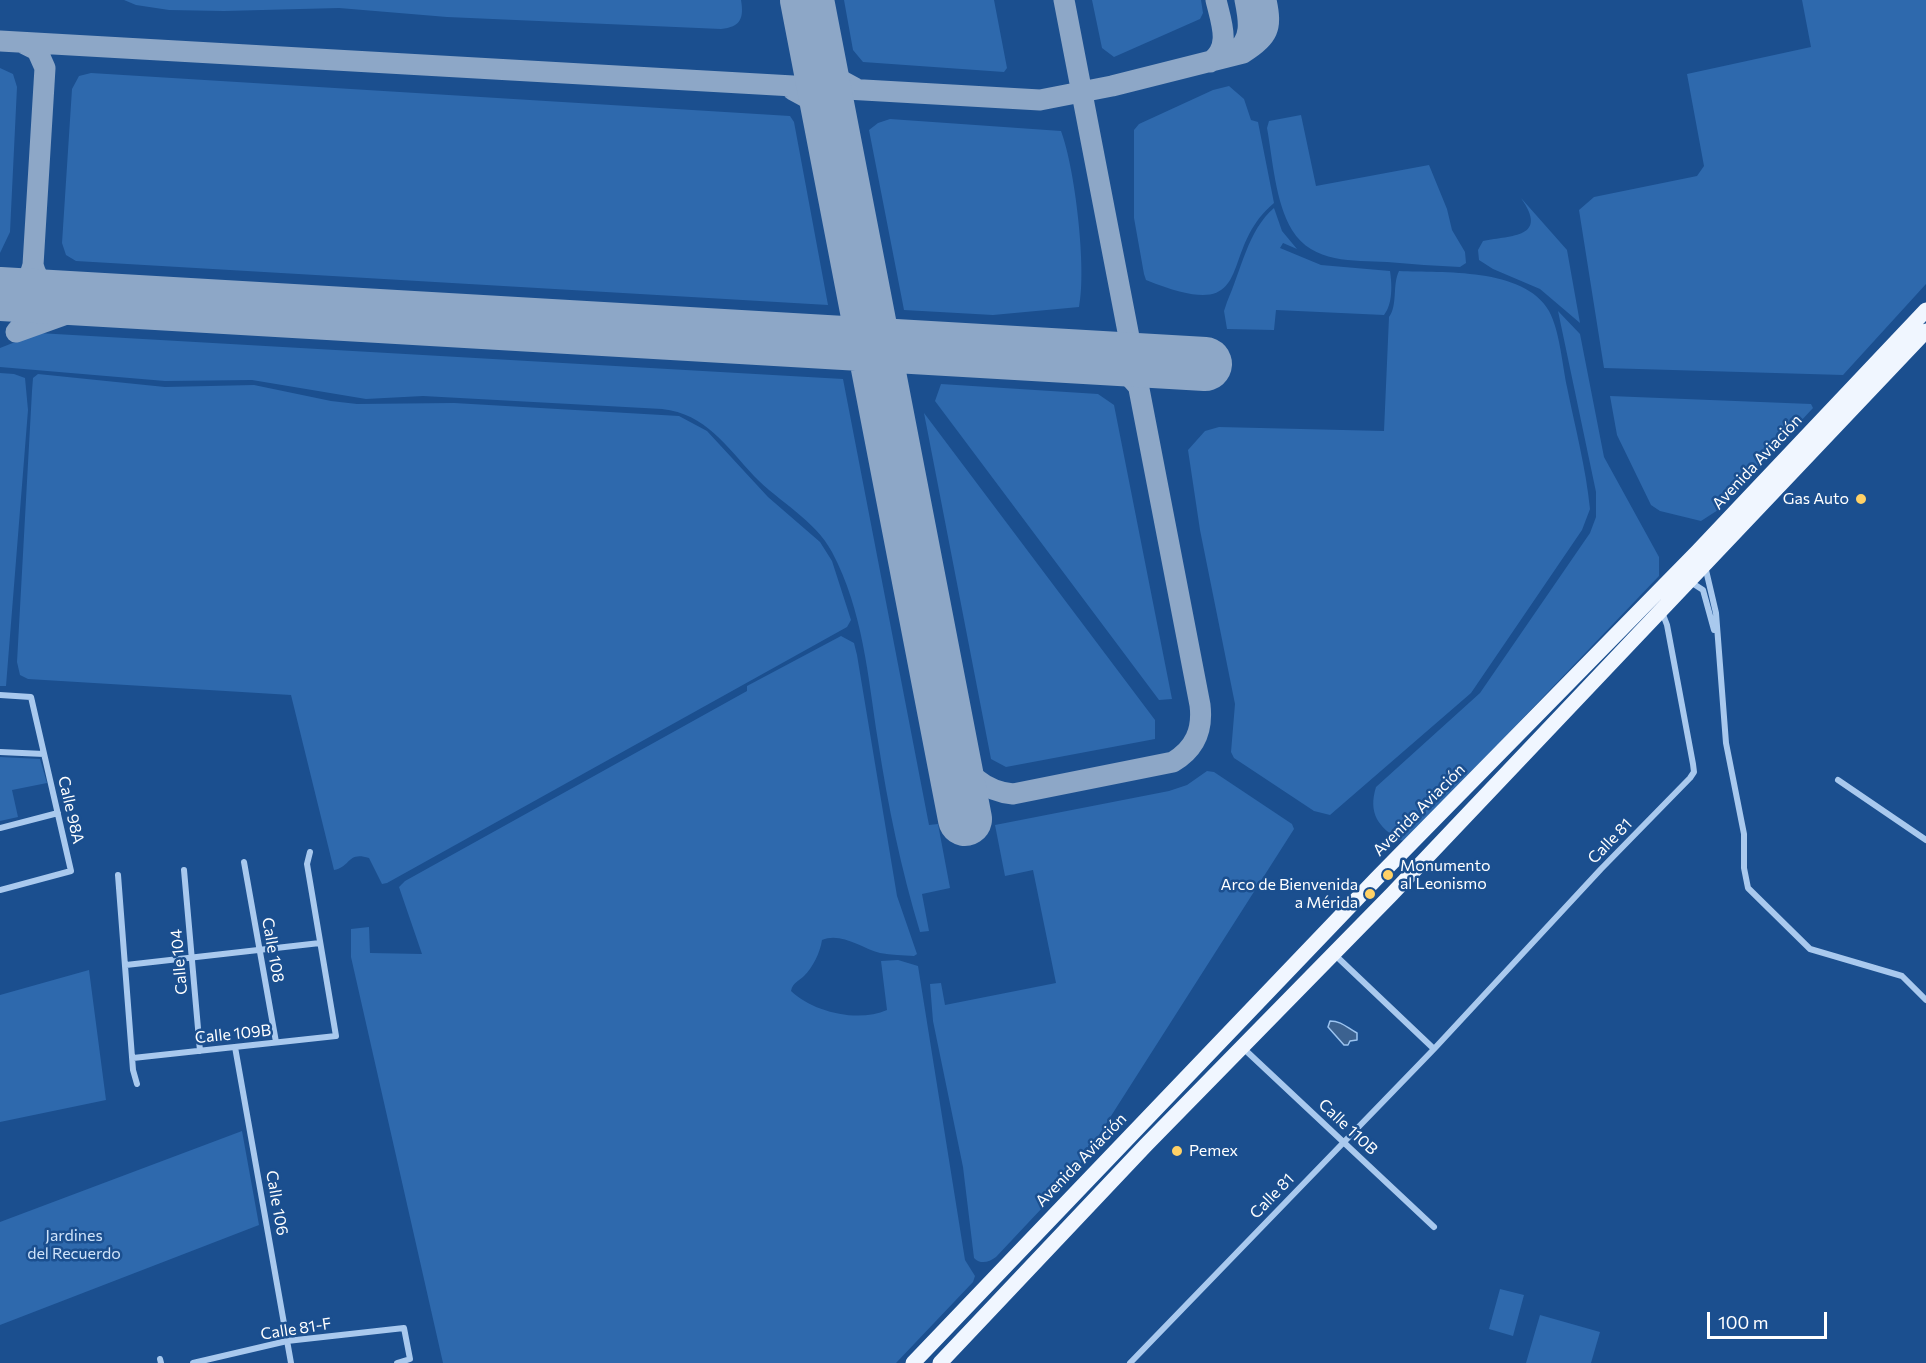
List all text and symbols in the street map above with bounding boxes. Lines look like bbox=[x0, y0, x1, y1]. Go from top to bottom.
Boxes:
street label: Avenida Aviación bbox=[1708, 411, 1806, 513]
place label: Gas Auto bbox=[1783, 489, 1849, 509]
marker: Gas Auto bbox=[1854, 492, 1868, 506]
street label: Avenida Aviación bbox=[1369, 760, 1469, 860]
street label: Calle 98A bbox=[54, 774, 88, 846]
street label: Calle 81 bbox=[1584, 814, 1636, 868]
place label: Monumento al Leonismo bbox=[1400, 856, 1491, 894]
marker: Monumento al Leonismo bbox=[1381, 868, 1395, 882]
place label: Arco de Bienvenida a Mérida bbox=[1220, 875, 1358, 913]
marker: Arco de Bienvenida a Mérida bbox=[1363, 887, 1377, 901]
street label: Calle 108 bbox=[258, 916, 288, 984]
street label: Calle 104 bbox=[167, 928, 191, 996]
street label: Calle 109B bbox=[194, 1020, 272, 1048]
street label: Calle 110B bbox=[1315, 1095, 1381, 1159]
street label: Avenida Aviación bbox=[1032, 1109, 1130, 1211]
place label: Pemex bbox=[1189, 1141, 1238, 1161]
marker: Pemex bbox=[1170, 1144, 1184, 1158]
street label: Calle 106 bbox=[262, 1169, 292, 1237]
street label: Calle 81 bbox=[1246, 1169, 1298, 1223]
park label: Jardines del Recuerdo bbox=[27, 1226, 121, 1264]
scale bar bbox=[1710, 1300, 1830, 1338]
text: 100 m bbox=[1718, 1311, 1768, 1333]
street label: Calle 81-F bbox=[259, 1314, 333, 1344]

